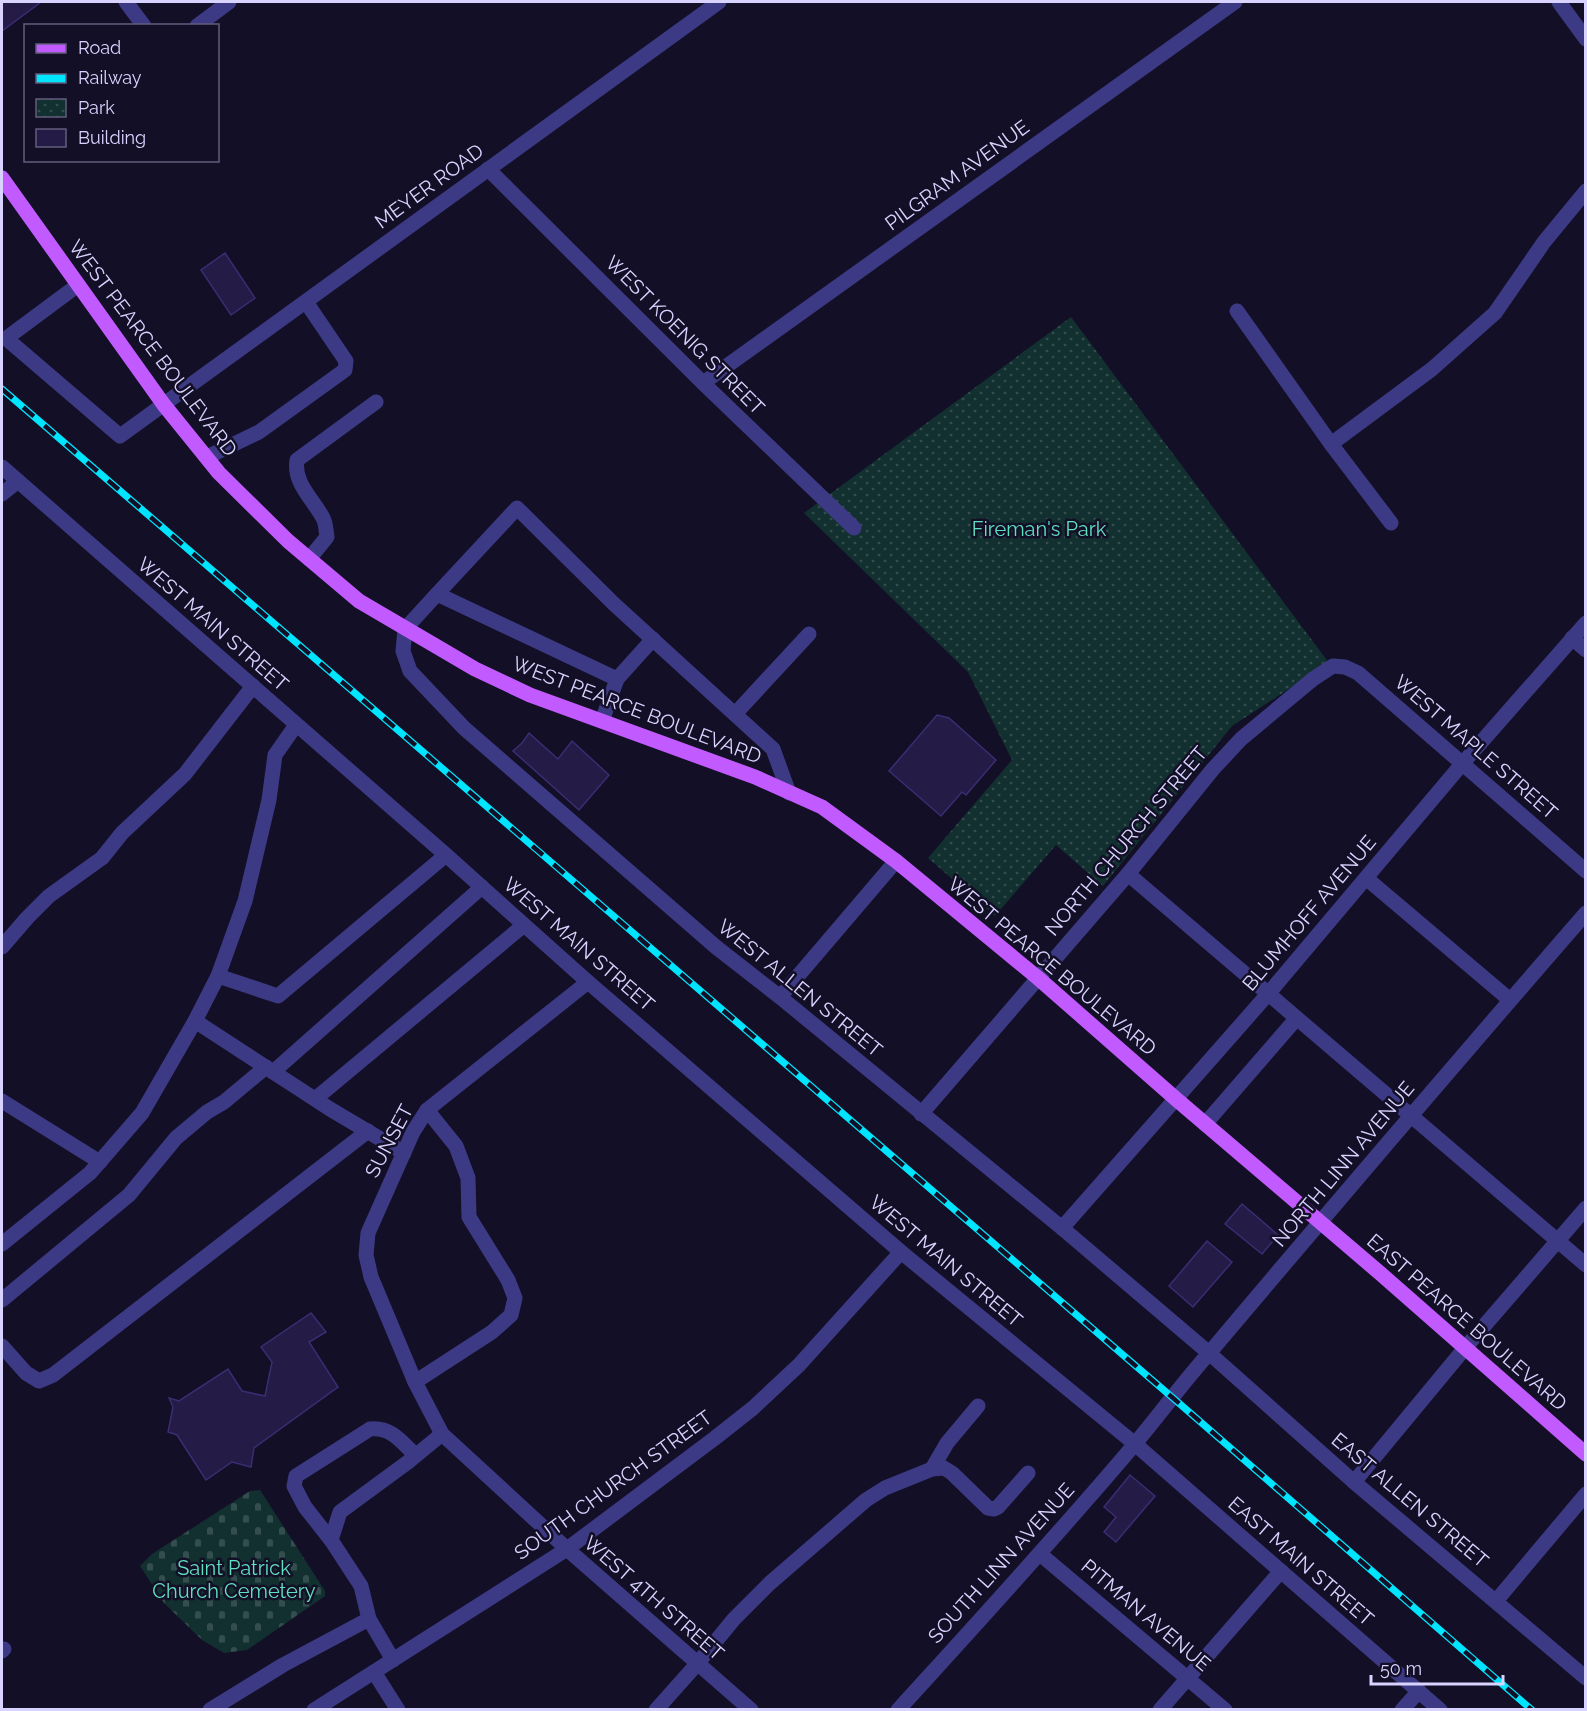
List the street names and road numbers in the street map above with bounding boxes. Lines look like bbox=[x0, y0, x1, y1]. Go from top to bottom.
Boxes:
street label: PILGRAM AVENUE bbox=[880, 115, 1034, 235]
street label: MEYER ROAD bbox=[370, 139, 488, 233]
street label: WEST PEARCE BOULEVARD bbox=[64, 235, 242, 461]
street label: WEST KOENIG STREET bbox=[601, 251, 769, 419]
street label: WEST MAIN STREET bbox=[133, 552, 293, 696]
street label: WEST PEARCE BOULEVARD bbox=[509, 651, 765, 769]
street label: WEST MAPLE STREET bbox=[1390, 670, 1562, 824]
street label: NORTH CHURCH STREET bbox=[1040, 742, 1212, 940]
street label: BLUMHOFF AVENUE bbox=[1237, 831, 1381, 995]
street label: WEST MAIN STREET bbox=[499, 872, 659, 1016]
street label: WEST PEARCE BOULEVARD bbox=[943, 872, 1161, 1060]
street label: WEST ALLEN STREET bbox=[713, 914, 887, 1062]
street label: NORTH LINN AVENUE bbox=[1267, 1077, 1419, 1251]
street label: SUNSET bbox=[360, 1100, 418, 1182]
street label: WEST MAIN STREET bbox=[865, 1190, 1027, 1332]
street label: EAST PEARCE BOULEVARD bbox=[1362, 1229, 1572, 1415]
street label: SOUTH CHURCH STREET bbox=[509, 1405, 717, 1565]
street label: EAST ALLEN STREET bbox=[1327, 1427, 1493, 1573]
street label: SOUTH LINN AVENUE bbox=[923, 1478, 1079, 1648]
street label: EAST MAIN STREET bbox=[1223, 1491, 1379, 1631]
street label: WEST 4TH STREET bbox=[579, 1531, 729, 1665]
street label: PITMAN AVENUE bbox=[1076, 1554, 1216, 1676]

